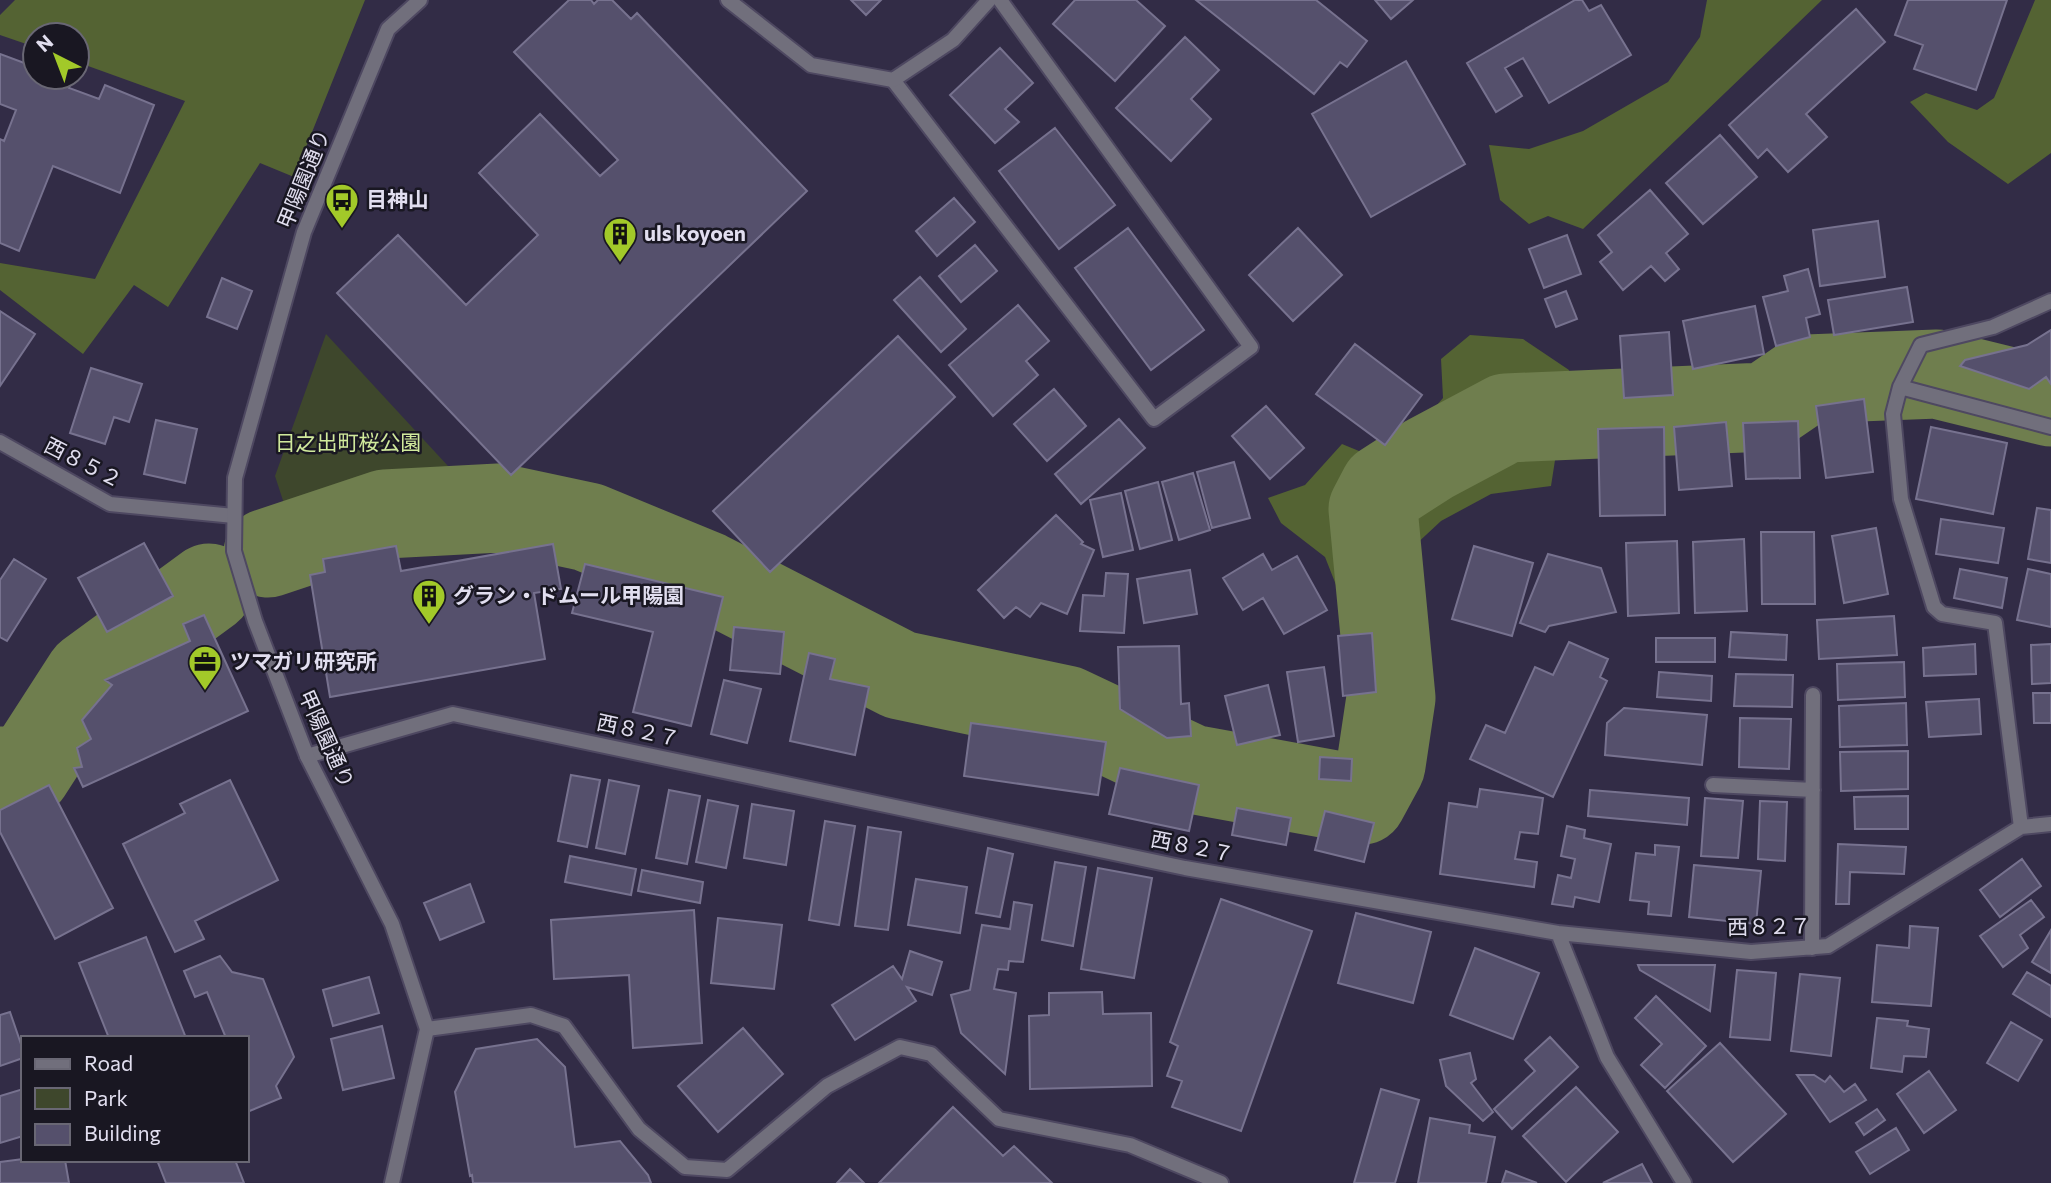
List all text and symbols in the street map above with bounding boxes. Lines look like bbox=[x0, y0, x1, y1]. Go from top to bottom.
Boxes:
north arrow bbox=[21, 21, 91, 91]
text: N bbox=[31, 30, 57, 56]
street label: 甲陽園通り bbox=[271, 125, 334, 232]
bus stop icon: 目神山 bbox=[323, 181, 361, 230]
place label: 目神山 bbox=[366, 186, 429, 211]
building icon: uls koyoen bbox=[601, 215, 639, 264]
place label: uls koyoen bbox=[644, 220, 746, 245]
park label: 日之出町桜公園 bbox=[275, 429, 422, 454]
street label: 西８５２ bbox=[41, 431, 127, 492]
building icon: グラン・ドムール甲陽園 bbox=[410, 577, 448, 626]
place label: グラン・ドムール甲陽園 bbox=[453, 582, 684, 607]
office icon: ツマガリ研究所 bbox=[186, 643, 224, 692]
place label: ツマガリ研究所 bbox=[230, 648, 377, 673]
street label: 甲陽園通り bbox=[295, 685, 360, 791]
street label: 西８２７ bbox=[595, 709, 682, 750]
street label: 西８２７ bbox=[1149, 825, 1236, 866]
street label: 西８２７ bbox=[1727, 912, 1811, 939]
legend bbox=[21, 1036, 248, 1162]
text: Road bbox=[84, 1050, 133, 1075]
text: Park bbox=[84, 1085, 128, 1110]
text: Building bbox=[84, 1120, 161, 1145]

